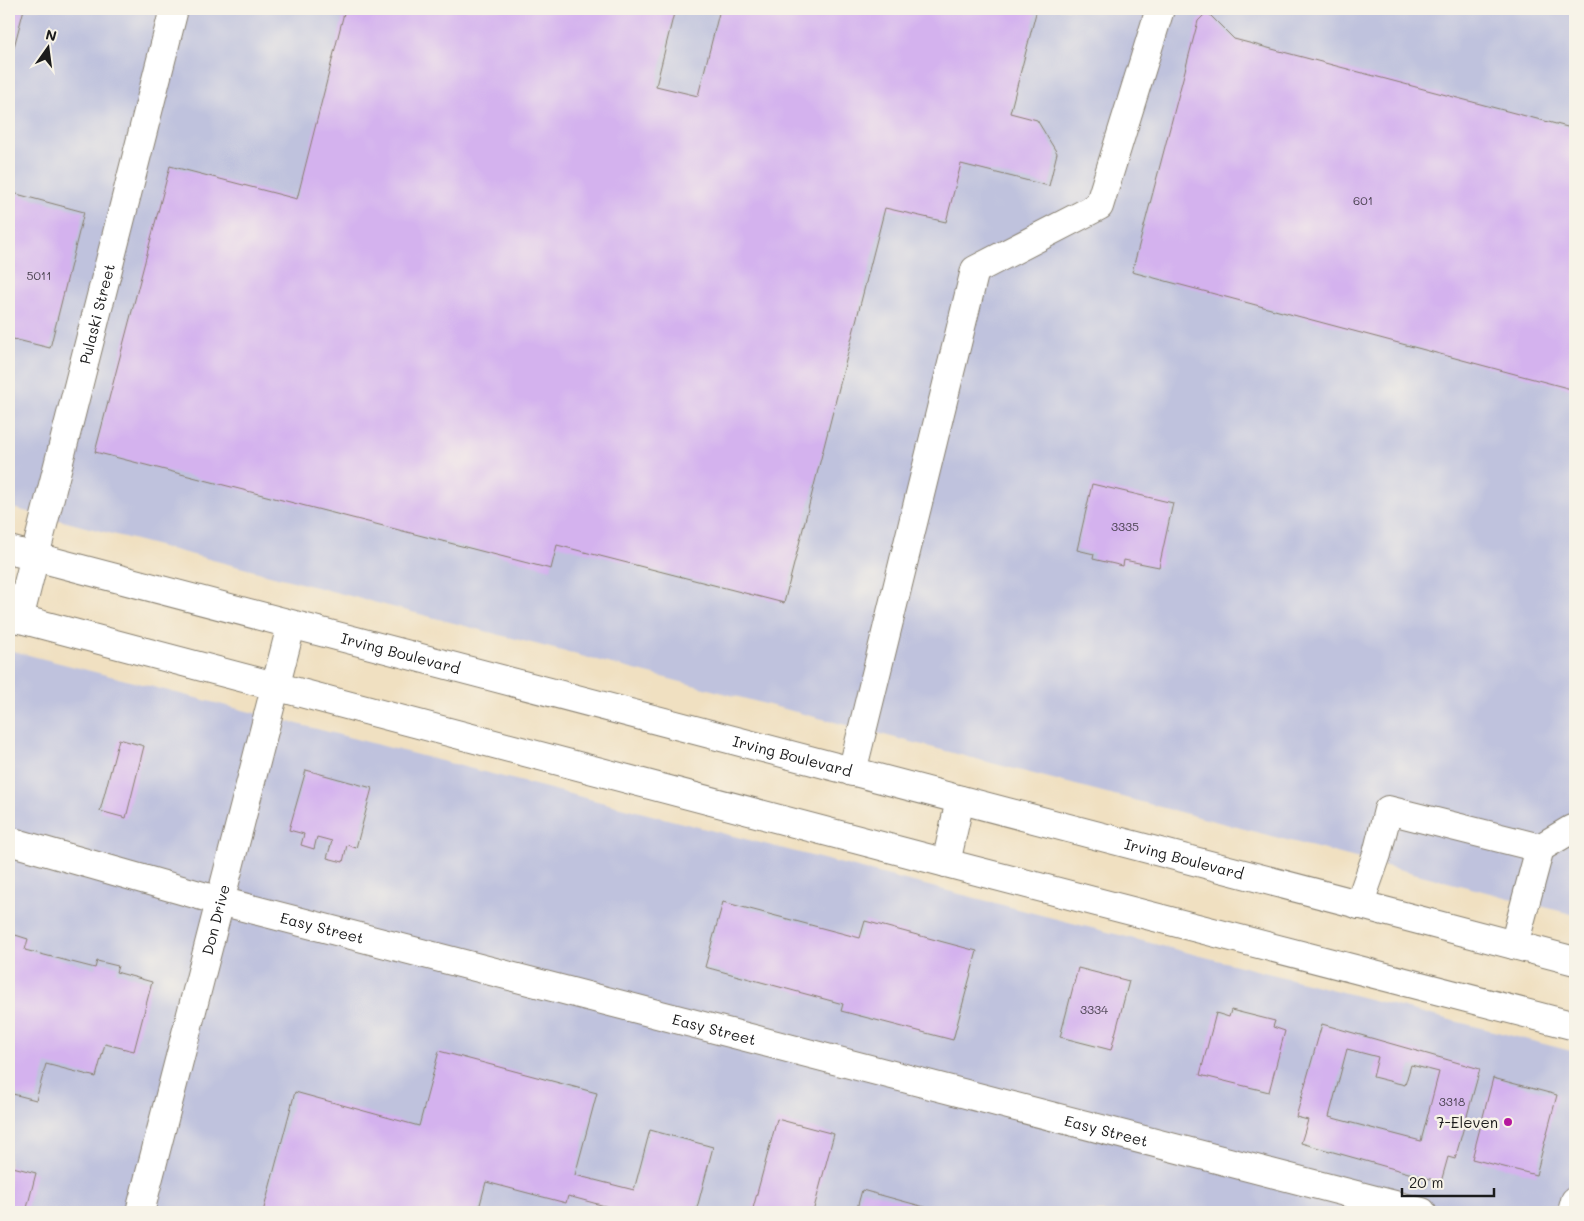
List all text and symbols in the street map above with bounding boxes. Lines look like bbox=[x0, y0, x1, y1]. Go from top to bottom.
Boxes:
north arrow bbox=[22, 22, 72, 72]
text: N bbox=[44, 24, 59, 45]
house number: 601 bbox=[1353, 192, 1373, 208]
street label: Pulaski Street bbox=[74, 261, 119, 366]
house number: 5011 bbox=[26, 267, 52, 283]
house number: 3335 bbox=[1111, 518, 1139, 534]
street label: Irving Boulevard bbox=[339, 628, 462, 678]
street label: Irving Boulevard bbox=[731, 730, 854, 781]
street label: Irving Boulevard bbox=[1123, 833, 1246, 884]
street label: Don Drive bbox=[197, 882, 234, 957]
street label: Easy Street bbox=[278, 907, 366, 948]
house number: 3334 bbox=[1080, 1001, 1108, 1017]
street label: Easy Street bbox=[670, 1008, 758, 1049]
house number: 3318 bbox=[1439, 1093, 1465, 1109]
street label: Easy Street bbox=[1062, 1110, 1150, 1151]
place label: 7-Eleven bbox=[1436, 1112, 1498, 1132]
marker: 7-Eleven bbox=[1502, 1116, 1514, 1128]
scale bar bbox=[1402, 1166, 1494, 1198]
text: 20 m bbox=[1409, 1172, 1443, 1192]

